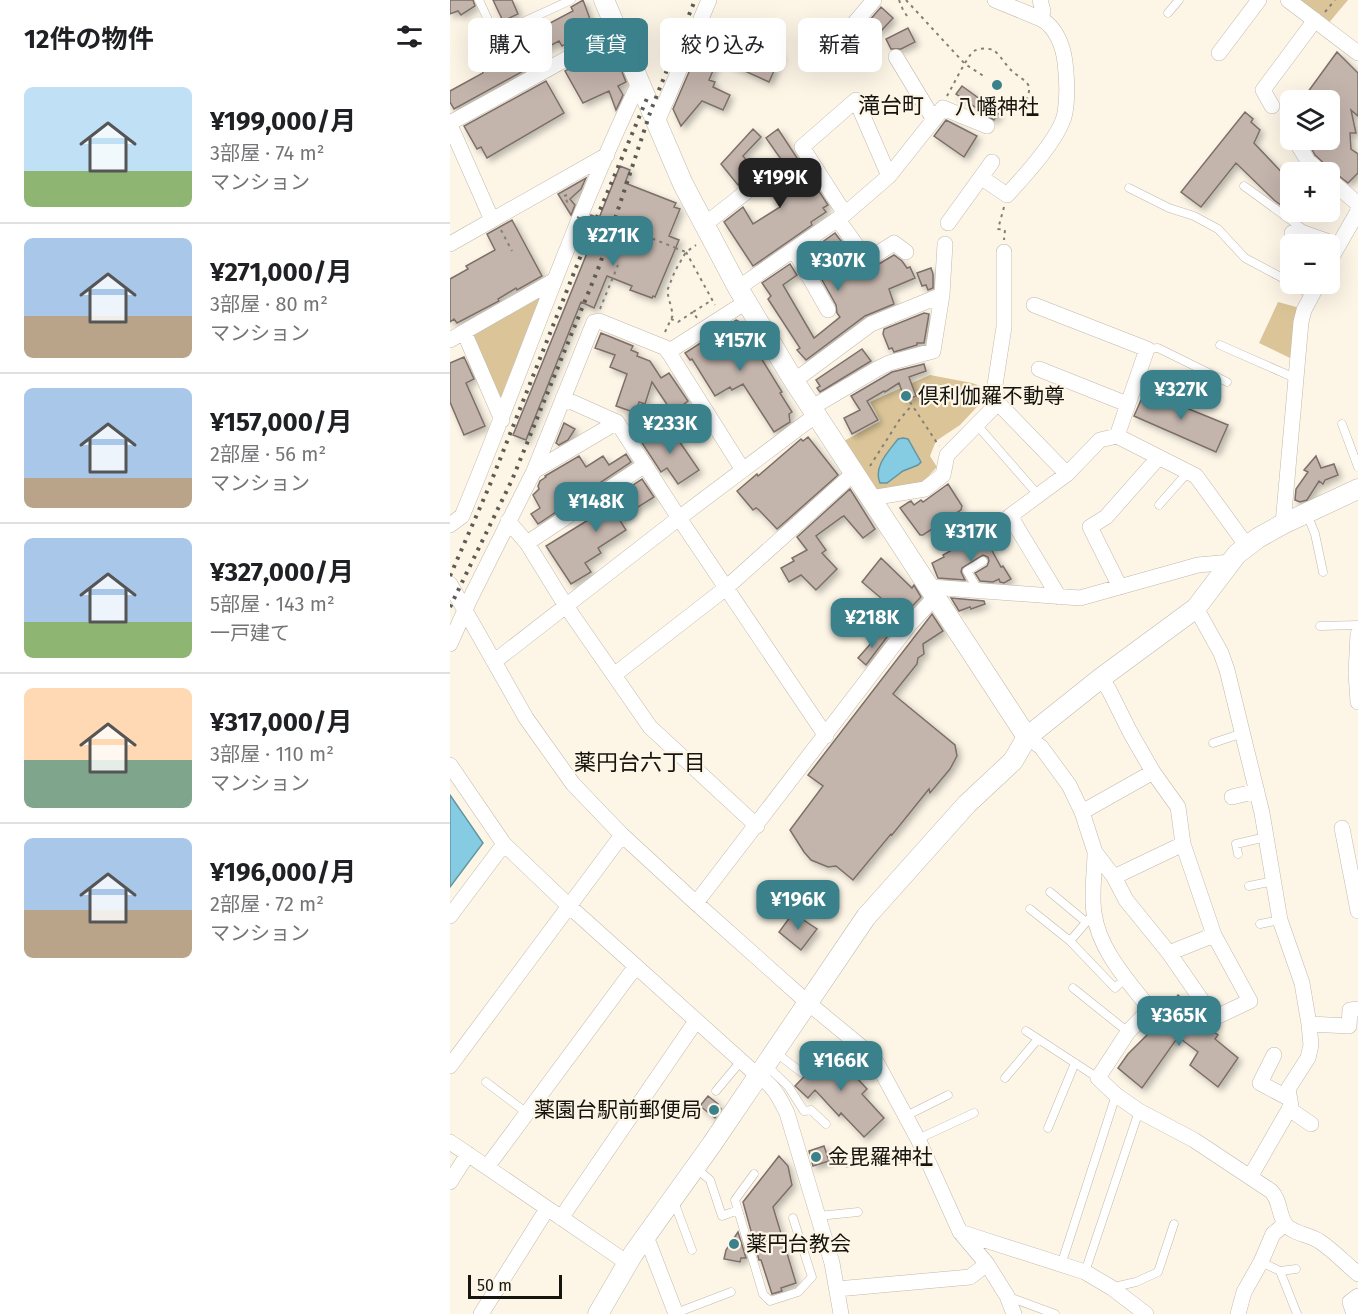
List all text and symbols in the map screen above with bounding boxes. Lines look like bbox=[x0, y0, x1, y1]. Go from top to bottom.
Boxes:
chip: 購入 bbox=[468, 18, 552, 72]
chip: 賃貸 bbox=[564, 18, 648, 72]
chip: 絞り込み bbox=[660, 18, 786, 72]
chip: 新着 bbox=[798, 18, 882, 72]
icon: filters bbox=[393, 20, 426, 53]
text: 12件の物件 bbox=[24, 24, 154, 55]
marker: 八幡神社 bbox=[990, 78, 1004, 92]
map controls bbox=[1280, 90, 1340, 294]
button: layers bbox=[1280, 90, 1340, 150]
district label: 滝台町 bbox=[858, 92, 924, 119]
place label: 八幡神社 bbox=[955, 94, 1039, 120]
text: ¥199,000/月 bbox=[210, 106, 356, 137]
icon: home bbox=[72, 111, 144, 183]
text: 3部屋 · 74 m² bbox=[210, 141, 324, 165]
pin: ¥199K bbox=[738, 158, 822, 209]
button: + bbox=[1280, 162, 1340, 222]
text: ¥199K bbox=[752, 165, 808, 189]
text: マンション bbox=[210, 170, 310, 194]
pin: ¥271K bbox=[571, 216, 655, 267]
text: ¥271K bbox=[587, 223, 639, 247]
button: − bbox=[1280, 234, 1340, 294]
pin: ¥307K bbox=[796, 241, 880, 292]
text: ¥307K bbox=[811, 248, 865, 272]
text: ¥271,000/月 bbox=[210, 257, 352, 288]
icon: home bbox=[72, 262, 144, 334]
text: 3部屋 · 80 m² bbox=[210, 292, 328, 316]
text: マンション bbox=[210, 321, 310, 345]
pin: ¥157K bbox=[698, 321, 782, 372]
text: ¥157K bbox=[714, 328, 766, 352]
pin: ¥327K bbox=[1139, 370, 1223, 421]
text: ¥327K bbox=[1154, 377, 1208, 401]
place label: 倶利伽羅不動尊 bbox=[918, 383, 1065, 409]
marker: 倶利伽羅不動尊 bbox=[899, 389, 913, 403]
pin: ¥233K bbox=[628, 404, 712, 455]
text: ¥157,000/月 bbox=[210, 407, 352, 438]
text: ¥233K bbox=[643, 411, 697, 435]
icon: home bbox=[72, 412, 144, 484]
text: 2部屋 · 56 m² bbox=[210, 442, 326, 466]
text: マンション bbox=[210, 471, 310, 495]
pin: ¥148K bbox=[554, 482, 638, 533]
text: ¥148K bbox=[568, 489, 624, 513]
pin: ¥317K bbox=[929, 512, 1013, 563]
text: ¥317K bbox=[945, 519, 997, 543]
text: ¥327,000/月 bbox=[210, 557, 354, 588]
icon: home bbox=[72, 562, 144, 634]
text: 5部屋 · 143 m² bbox=[210, 592, 335, 616]
pin: ¥218K bbox=[830, 598, 914, 649]
text: ¥218K bbox=[845, 605, 899, 629]
text: 一戸建て bbox=[210, 621, 290, 645]
text: ¥317,000/月 bbox=[210, 707, 353, 738]
icon: home bbox=[72, 712, 144, 784]
text: 3部屋 · 110 m² bbox=[210, 742, 334, 766]
district label: 薬円台六丁目 bbox=[574, 749, 706, 776]
text: マンション bbox=[210, 771, 310, 795]
text: ¥196,000/月 bbox=[210, 857, 356, 888]
icon: home bbox=[72, 862, 144, 934]
pin: ¥196K bbox=[756, 880, 840, 931]
text: ¥196K bbox=[770, 887, 826, 911]
text: 2部屋 · 72 m² bbox=[210, 892, 324, 916]
text: マンション bbox=[210, 921, 310, 945]
pin: ¥365K bbox=[1137, 996, 1221, 1047]
text: ¥365K bbox=[1151, 1003, 1207, 1027]
pin: ¥166K bbox=[799, 1041, 883, 1092]
text: ¥166K bbox=[813, 1048, 869, 1072]
place label: 薬園台駅前郵便局 bbox=[534, 1097, 702, 1123]
marker: 薬園台駅前郵便局 bbox=[707, 1103, 721, 1117]
place label: 金毘羅神社 bbox=[828, 1144, 933, 1170]
marker: 金毘羅神社 bbox=[809, 1150, 823, 1164]
place label: 薬円台教会 bbox=[746, 1231, 851, 1257]
marker: 薬円台教会 bbox=[727, 1237, 741, 1251]
scale bar bbox=[468, 1272, 562, 1300]
text: 50 m bbox=[477, 1276, 512, 1295]

